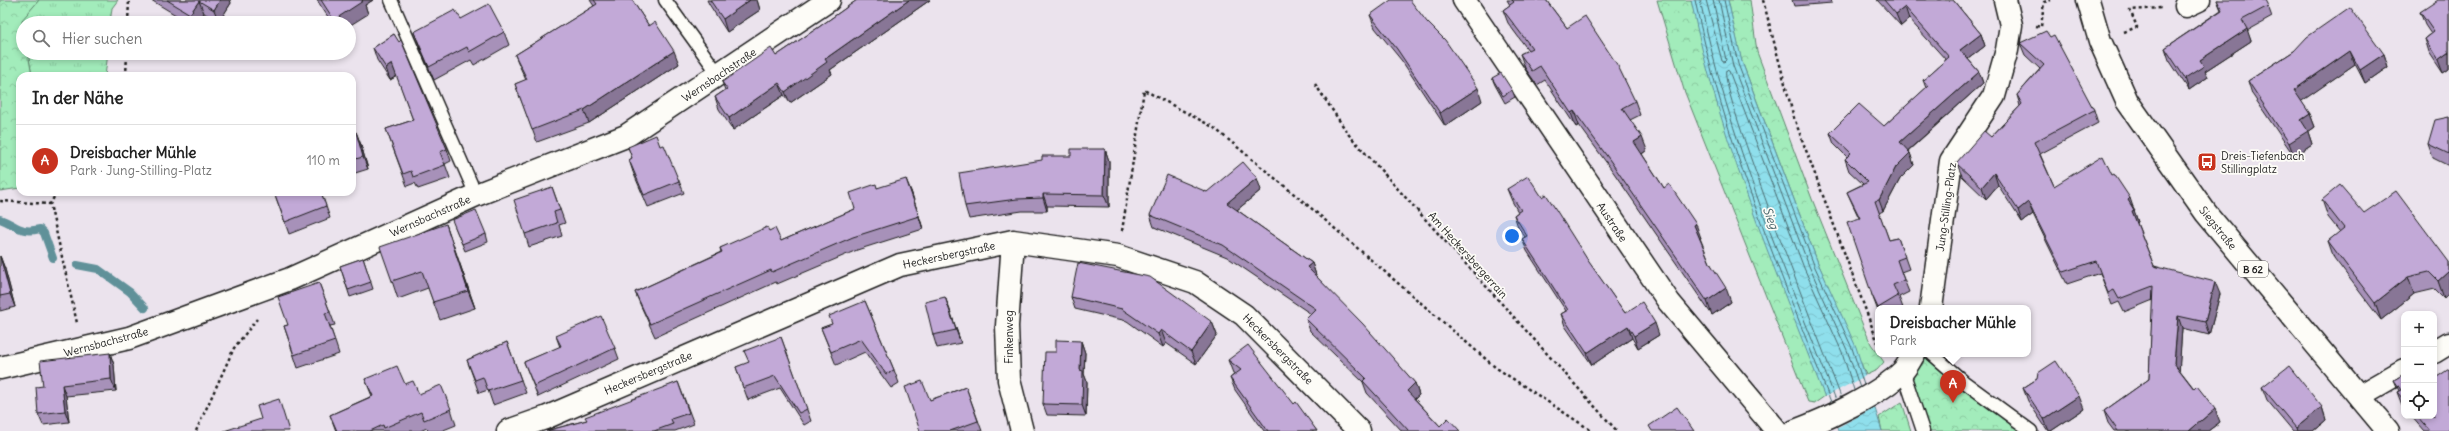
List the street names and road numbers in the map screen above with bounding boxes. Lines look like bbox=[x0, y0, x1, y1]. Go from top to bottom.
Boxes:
street label: Wernsbachstraße bbox=[679, 45, 759, 105]
street label: Jung-Stilling-Platz bbox=[1933, 162, 1959, 252]
street label: Wernsbachstraße bbox=[387, 192, 473, 240]
street label: Austraße bbox=[1594, 200, 1630, 245]
street label: Siegstraße bbox=[2196, 203, 2240, 253]
street label: Am Heckersbergerrain bbox=[1425, 209, 1511, 301]
street label: Heckersbergstraße bbox=[902, 238, 997, 272]
road number: B 62 bbox=[2238, 261, 2268, 277]
street label: Finkenweg bbox=[1002, 310, 1016, 364]
street label: Heckersbergstraße bbox=[1240, 311, 1316, 387]
street label: Wernsbachstraße bbox=[62, 324, 150, 360]
street label: Heckersbergstraße bbox=[602, 348, 694, 398]

